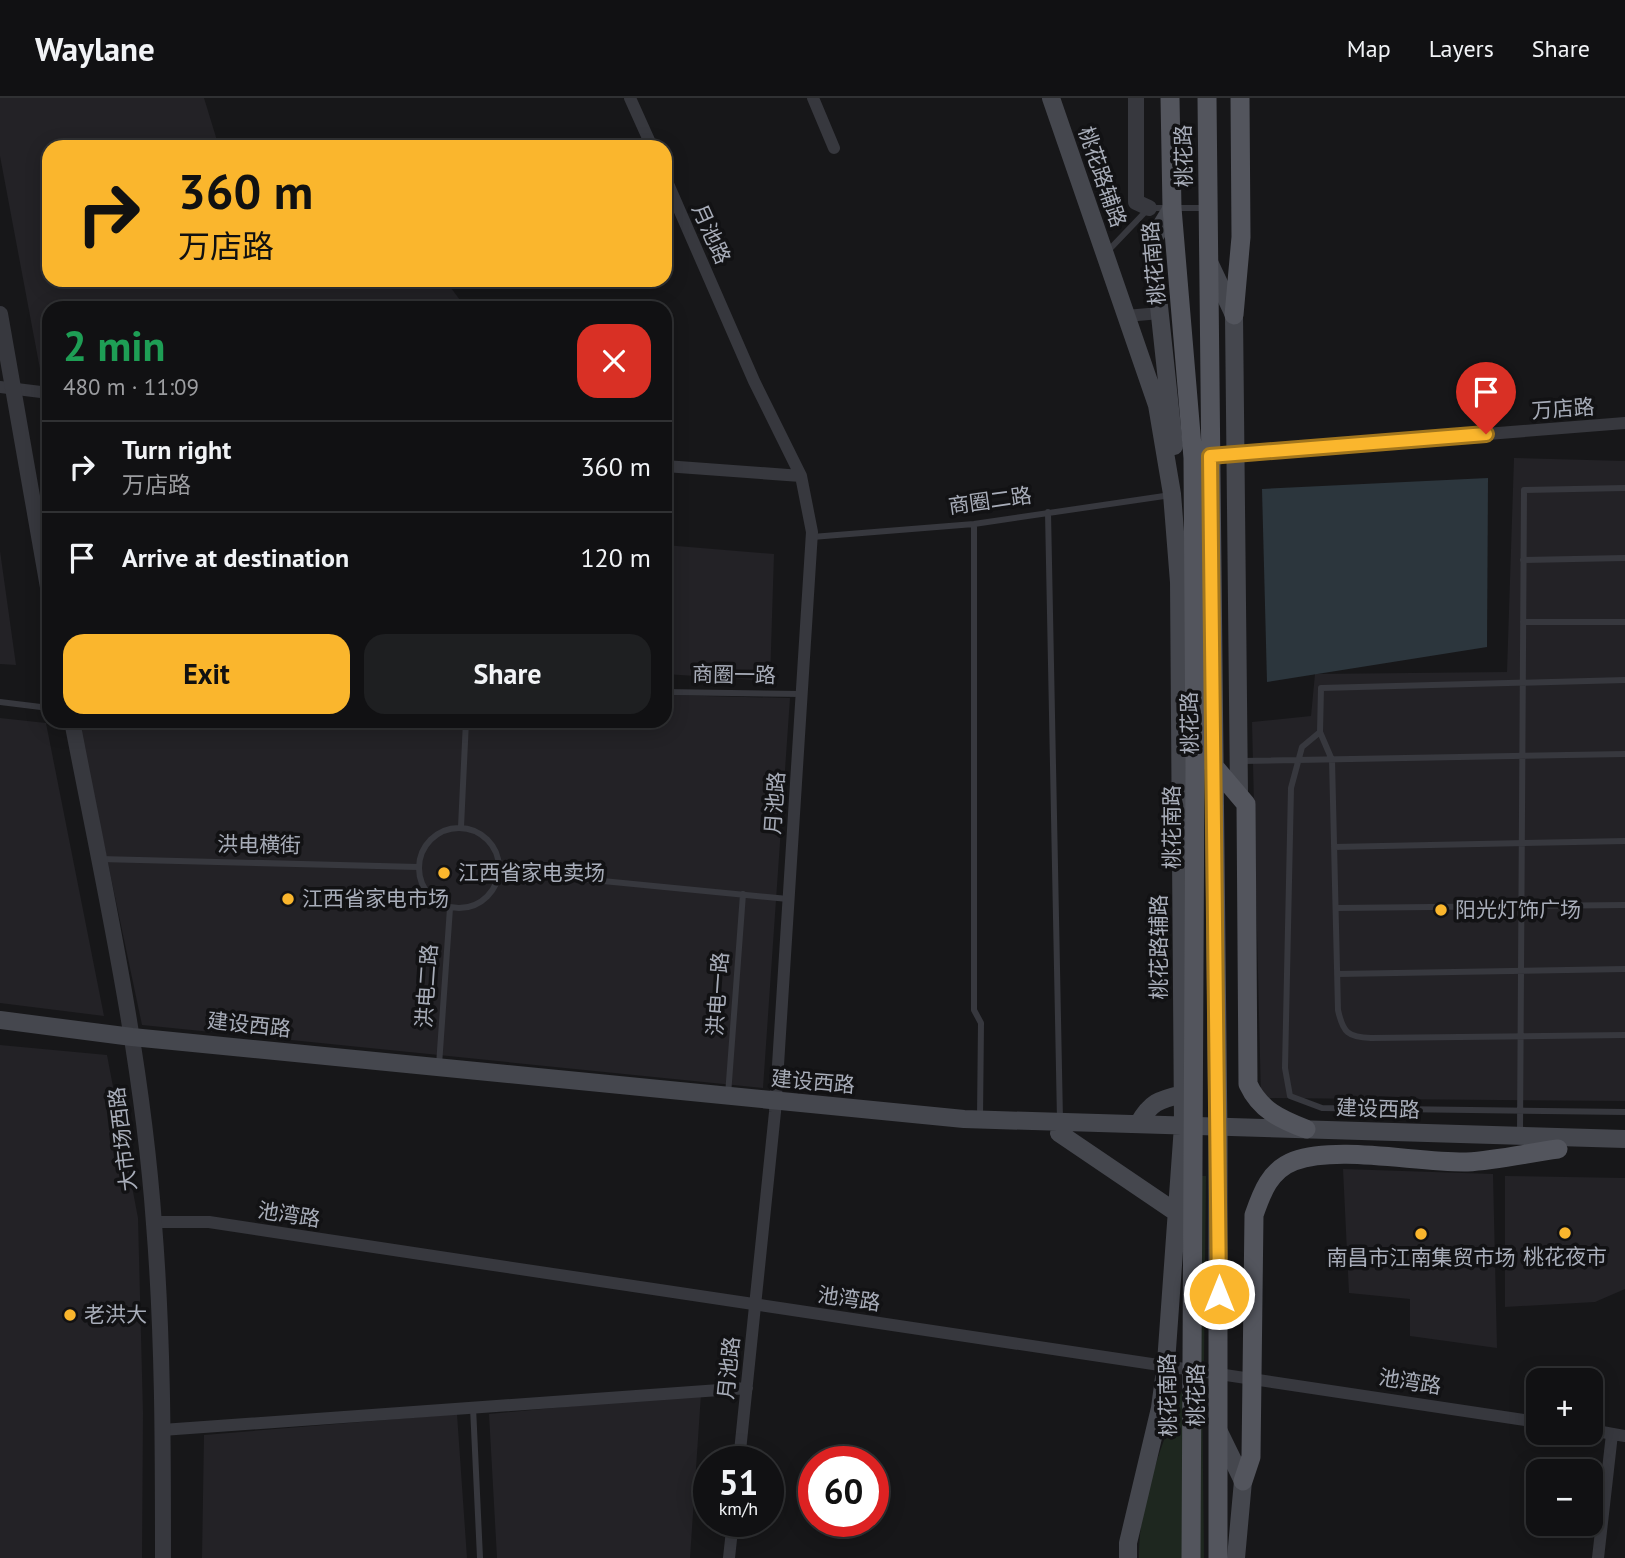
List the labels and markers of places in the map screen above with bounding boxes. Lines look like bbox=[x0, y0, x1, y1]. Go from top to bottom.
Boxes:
pin bbox=[1456, 362, 1516, 434]
place label: 江西省家电卖场 bbox=[458, 859, 605, 886]
marker: 江西省家电卖场 bbox=[436, 865, 452, 881]
place label: 江西省家电市场 bbox=[302, 885, 449, 912]
marker: 江西省家电市场 bbox=[280, 891, 296, 907]
place label: 阳光灯饰广场 bbox=[1455, 896, 1581, 923]
marker: 阳光灯饰广场 bbox=[1433, 902, 1449, 918]
marker: 桃花夜市 bbox=[1557, 1225, 1573, 1241]
marker: 南昌市江南集贸市场 bbox=[1413, 1226, 1429, 1242]
place label: 桃花夜市 bbox=[1523, 1243, 1607, 1270]
place label: 南昌市江南集贸市场 bbox=[1327, 1244, 1516, 1271]
place label: 老洪大 bbox=[84, 1301, 147, 1328]
marker: 老洪大 bbox=[62, 1307, 78, 1323]

